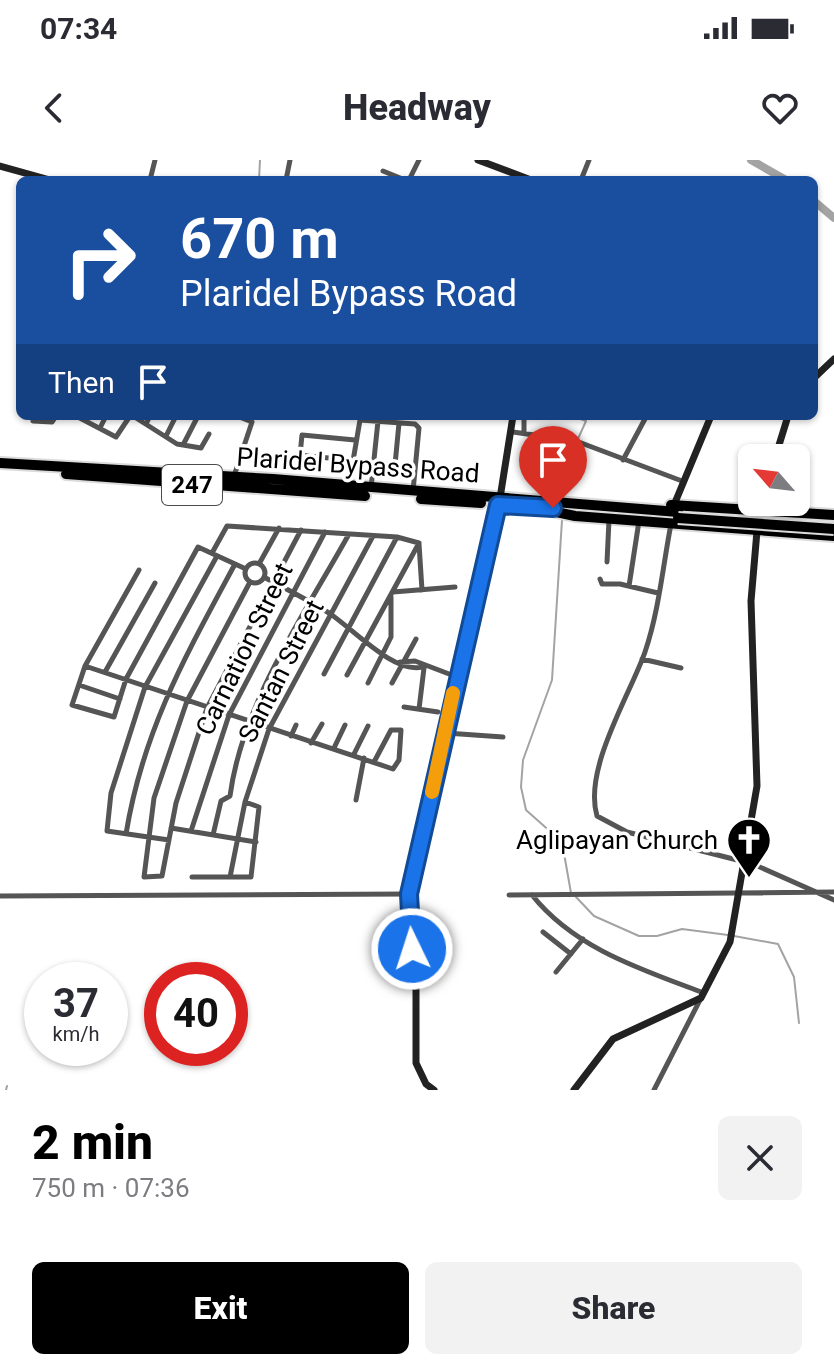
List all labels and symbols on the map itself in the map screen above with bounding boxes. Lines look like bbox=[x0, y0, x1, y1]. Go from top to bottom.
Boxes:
pin bbox=[519, 426, 587, 508]
street label: Plaridel Bypass Road bbox=[236, 442, 480, 488]
north arrow bbox=[738, 444, 810, 516]
road number: 247 bbox=[162, 465, 222, 505]
street label: Carnation Street bbox=[189, 558, 299, 740]
street label: Santan Street bbox=[232, 595, 330, 747]
church icon: Aglipayan Church bbox=[725, 816, 773, 879]
place label: Aglipayan Church bbox=[516, 825, 718, 855]
position arrow bbox=[370, 907, 454, 991]
speed limit sign: 40 bbox=[144, 962, 248, 1066]

